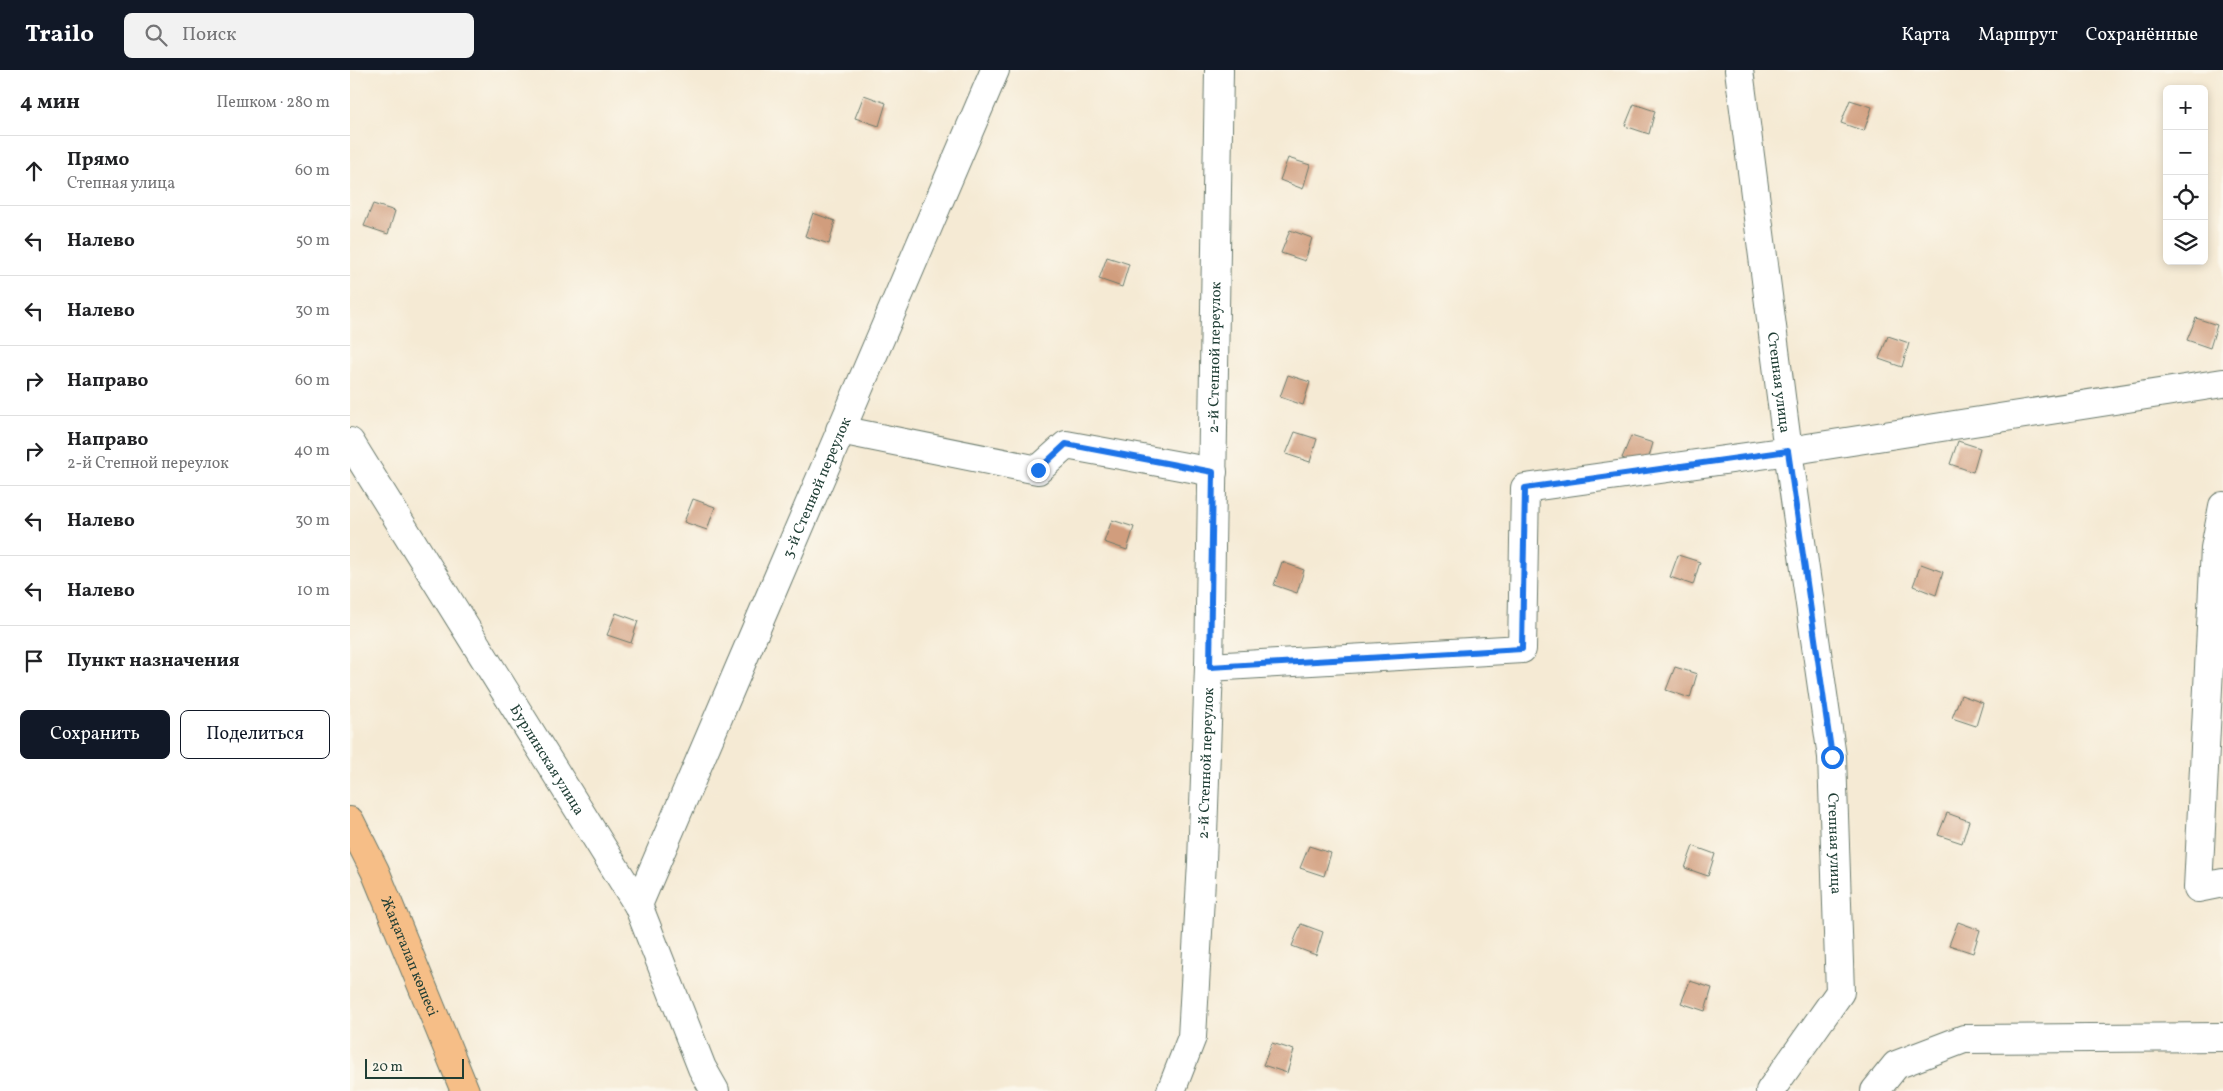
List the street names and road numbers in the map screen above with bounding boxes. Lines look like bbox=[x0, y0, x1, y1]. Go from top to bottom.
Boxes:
street label: 2-й Степной переулок bbox=[1204, 281, 1227, 433]
street label: Степная улица bbox=[1761, 331, 1795, 434]
street label: 3-й Степной переулок bbox=[778, 414, 857, 562]
street label: 2-й Степной переулок bbox=[1194, 687, 1220, 840]
street label: Бурлинская улица bbox=[504, 701, 589, 820]
street label: Степная улица bbox=[1821, 793, 1846, 895]
street label: Жаңаталап көшесі bbox=[375, 894, 442, 1020]

